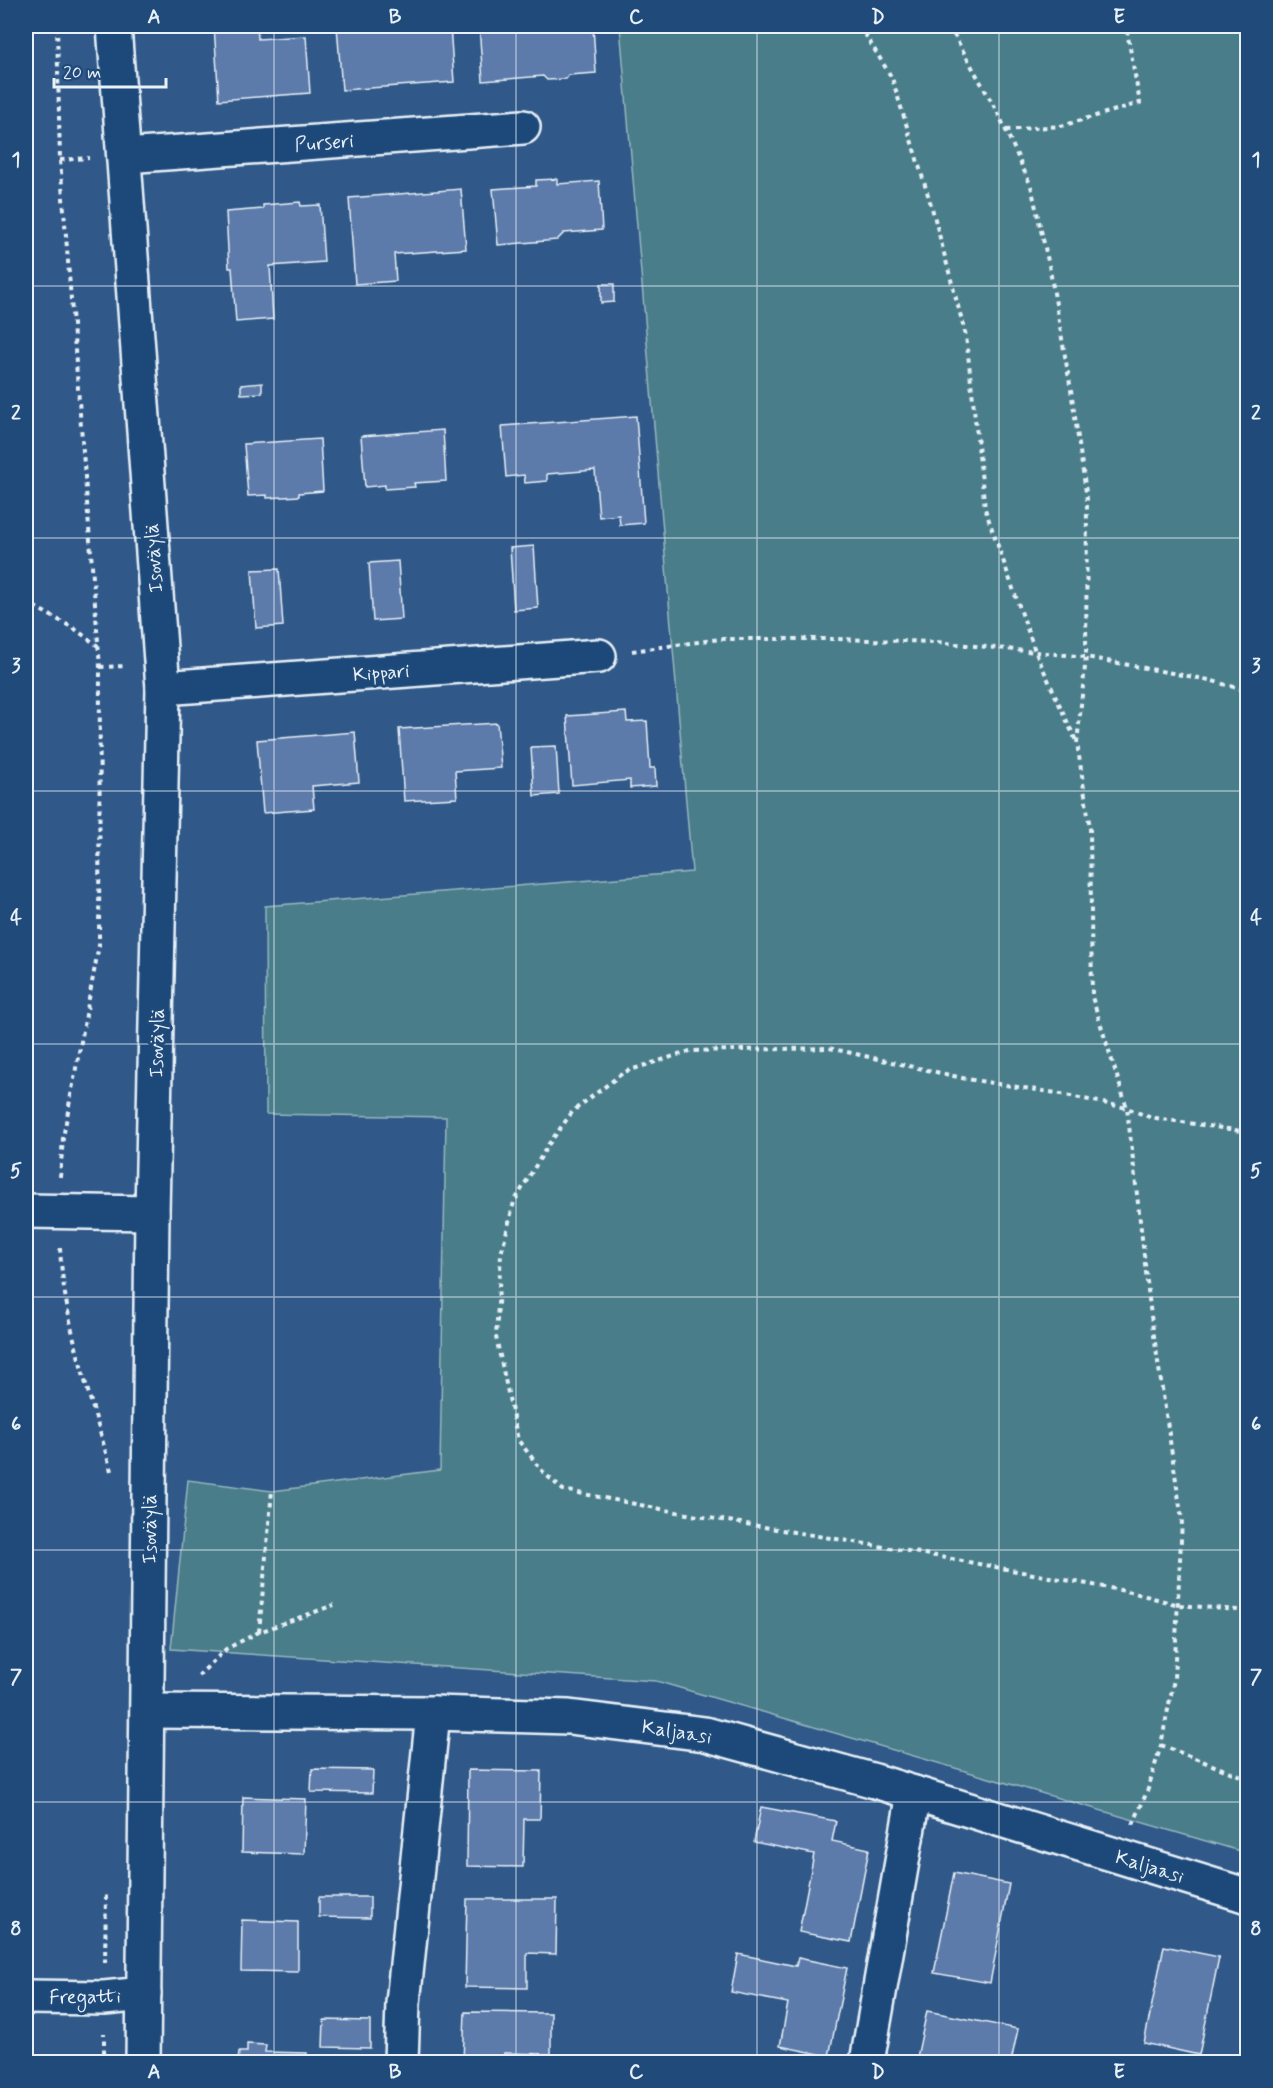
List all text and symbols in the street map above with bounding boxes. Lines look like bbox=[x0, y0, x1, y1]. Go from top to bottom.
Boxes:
text: A bbox=[147, 4, 161, 31]
text: B bbox=[389, 4, 402, 31]
text: C bbox=[629, 4, 644, 31]
text: D bbox=[871, 4, 885, 31]
text: E bbox=[1113, 4, 1125, 31]
scale bar bbox=[54, 51, 166, 89]
text: 20 m bbox=[63, 61, 101, 85]
street label: Purseri bbox=[294, 128, 355, 159]
text: 1 bbox=[12, 147, 20, 174]
text: 1 bbox=[1252, 147, 1260, 174]
text: 2 bbox=[11, 400, 21, 427]
text: 2 bbox=[1251, 400, 1261, 427]
street label: Isoväylä bbox=[139, 522, 170, 593]
text: 3 bbox=[11, 653, 21, 680]
text: 3 bbox=[1251, 653, 1261, 680]
street label: Kippari bbox=[352, 658, 410, 689]
text: 4 bbox=[10, 905, 22, 932]
text: 4 bbox=[1250, 905, 1262, 932]
street label: Isoväylä bbox=[143, 1008, 172, 1078]
text: 5 bbox=[10, 1158, 22, 1185]
text: 5 bbox=[1250, 1158, 1262, 1185]
text: 6 bbox=[11, 1411, 21, 1438]
text: 6 bbox=[1251, 1411, 1261, 1438]
street label: Isoväylä bbox=[137, 1494, 164, 1564]
text: 7 bbox=[10, 1664, 22, 1691]
text: 7 bbox=[1250, 1664, 1262, 1691]
street label: Kaljaasi bbox=[640, 1714, 714, 1751]
street label: Kaljaasi bbox=[1112, 1844, 1187, 1891]
text: 8 bbox=[10, 1916, 22, 1943]
text: 8 bbox=[1250, 1916, 1262, 1943]
street label: Fregatti bbox=[49, 1983, 121, 2013]
text: A bbox=[147, 2059, 161, 2086]
text: B bbox=[389, 2059, 402, 2086]
text: C bbox=[629, 2059, 644, 2086]
text: D bbox=[871, 2059, 885, 2086]
text: E bbox=[1113, 2059, 1125, 2086]

